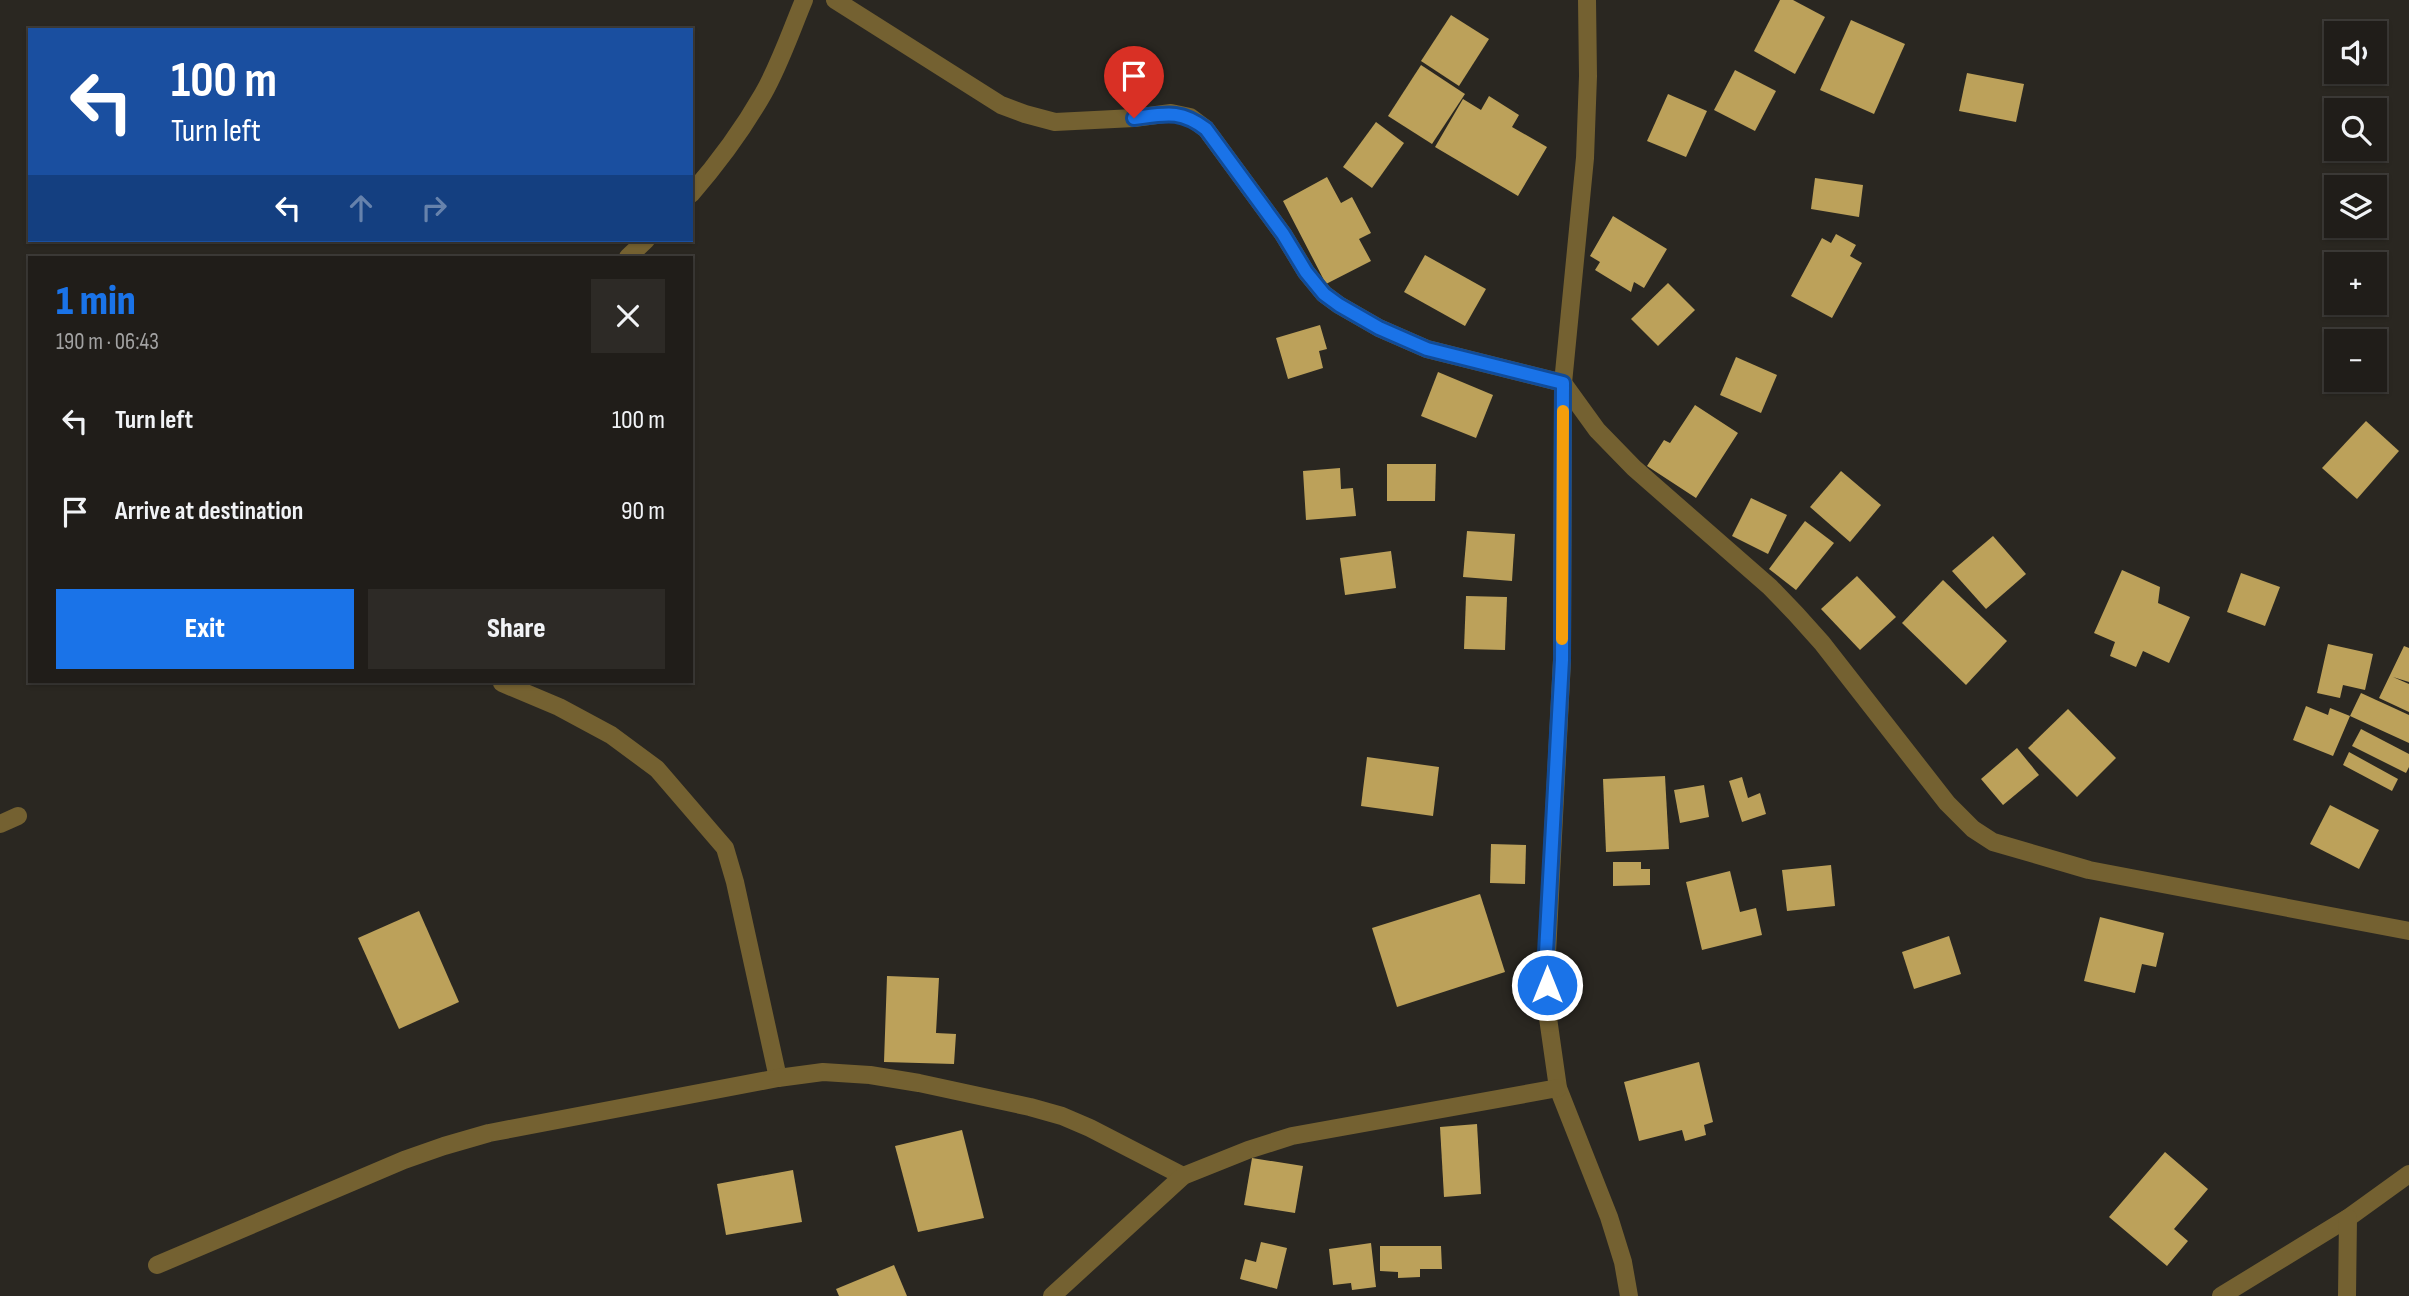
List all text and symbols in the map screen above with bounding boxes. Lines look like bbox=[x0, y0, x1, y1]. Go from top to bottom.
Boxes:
map controls bbox=[2324, 21, 2387, 392]
button: sound bbox=[2324, 21, 2387, 84]
pin bbox=[1104, 46, 1164, 118]
text: 100 m bbox=[171, 52, 277, 111]
icon: left bbox=[56, 56, 147, 147]
icon: arrive bbox=[1115, 57, 1153, 95]
button: search bbox=[2324, 98, 2387, 161]
text: Turn left bbox=[171, 112, 261, 151]
button: layers bbox=[2324, 175, 2387, 238]
icon: left bbox=[269, 189, 307, 227]
icon: ahead bbox=[342, 189, 380, 227]
icon: right bbox=[415, 189, 453, 227]
button: + bbox=[2324, 252, 2387, 315]
text: 1 min bbox=[56, 276, 136, 327]
button: close bbox=[591, 279, 665, 353]
text: 190 m · 06:43 bbox=[56, 328, 159, 356]
button: − bbox=[2324, 329, 2387, 392]
icon: left bbox=[56, 402, 94, 440]
text: Turn left bbox=[115, 405, 193, 436]
text: 100 m bbox=[612, 405, 665, 436]
icon: arrive bbox=[56, 493, 94, 531]
text: Arrive at destination bbox=[115, 496, 303, 527]
text: 90 m bbox=[621, 496, 665, 527]
button: Exit bbox=[56, 589, 354, 669]
button: Share bbox=[368, 589, 665, 669]
position arrow bbox=[1510, 948, 1584, 1022]

